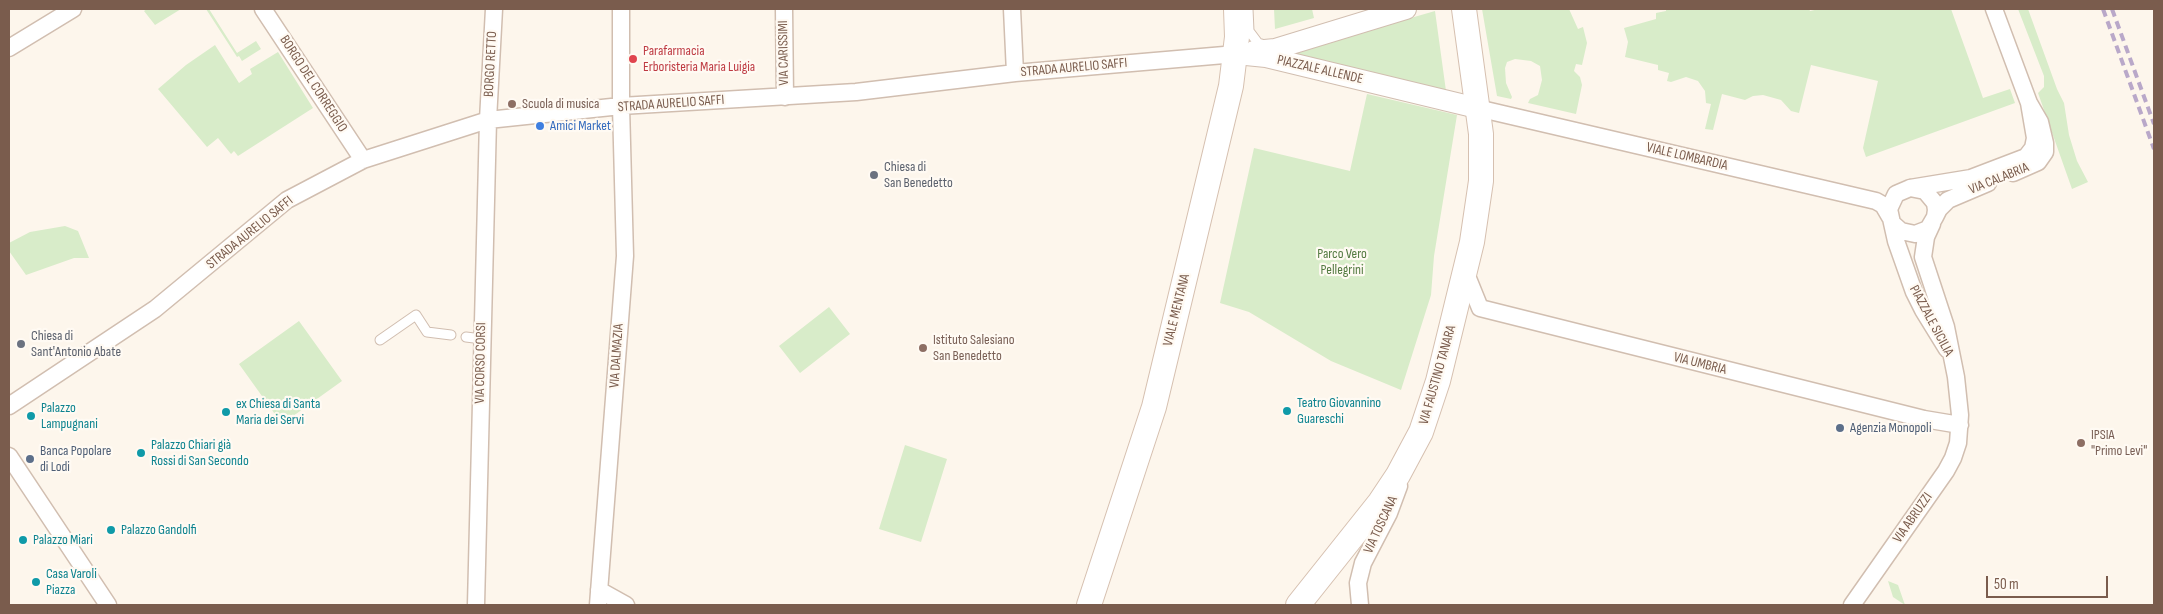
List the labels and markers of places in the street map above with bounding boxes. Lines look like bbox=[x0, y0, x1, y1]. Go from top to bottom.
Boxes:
place label: Parafarmacia Erboristeria Maria Luigia bbox=[643, 43, 755, 75]
marker: Parafarmacia Erboristeria Maria Luigia bbox=[627, 53, 639, 65]
place label: Scuola di musica bbox=[522, 96, 599, 112]
marker: Scuola di musica bbox=[506, 98, 518, 110]
place label: Amici Market bbox=[550, 118, 611, 134]
marker: Amici Market bbox=[534, 120, 546, 132]
place label: Chiesa di San Benedetto bbox=[884, 159, 953, 192]
marker: Chiesa di San Benedetto bbox=[868, 169, 880, 181]
place label: Chiesa di Sant'Antonio Abate bbox=[31, 328, 121, 361]
place label: Istituto Salesiano San Benedetto bbox=[933, 332, 1014, 364]
marker: Chiesa di Sant'Antonio Abate bbox=[15, 338, 27, 350]
marker: Istituto Salesiano San Benedetto bbox=[917, 342, 929, 354]
place label: Teatro Giovannino Guareschi bbox=[1297, 395, 1381, 428]
place label: ex Chiesa di Santa Maria dei Servi bbox=[236, 396, 320, 428]
place label: Palazzo Lampugnani bbox=[41, 400, 98, 432]
marker: Teatro Giovannino Guareschi bbox=[1281, 405, 1293, 417]
marker: ex Chiesa di Santa Maria dei Servi bbox=[220, 406, 232, 418]
marker: Palazzo Lampugnani bbox=[25, 410, 37, 422]
place label: Agenzia Monopoli bbox=[1850, 420, 1932, 436]
marker: Agenzia Monopoli bbox=[1834, 422, 1846, 434]
place label: IPSIA "Primo Levi" bbox=[2091, 427, 2147, 460]
place label: Palazzo Chiari già Rossi di San Secondo bbox=[151, 437, 249, 470]
marker: IPSIA "Primo Levi" bbox=[2075, 437, 2087, 449]
place label: Banca Popolare di Lodi bbox=[40, 443, 111, 476]
marker: Palazzo Chiari già Rossi di San Secondo bbox=[135, 447, 147, 459]
marker: Banca Popolare di Lodi bbox=[24, 453, 36, 465]
place label: Palazzo Gandolfi bbox=[121, 522, 197, 538]
marker: Palazzo Gandolfi bbox=[105, 524, 117, 536]
place label: Palazzo Miari bbox=[33, 532, 93, 548]
marker: Palazzo Miari bbox=[17, 534, 29, 546]
place label: Casa Varoli Piazza bbox=[46, 566, 97, 598]
marker: Casa Varoli Piazza bbox=[30, 576, 42, 588]

